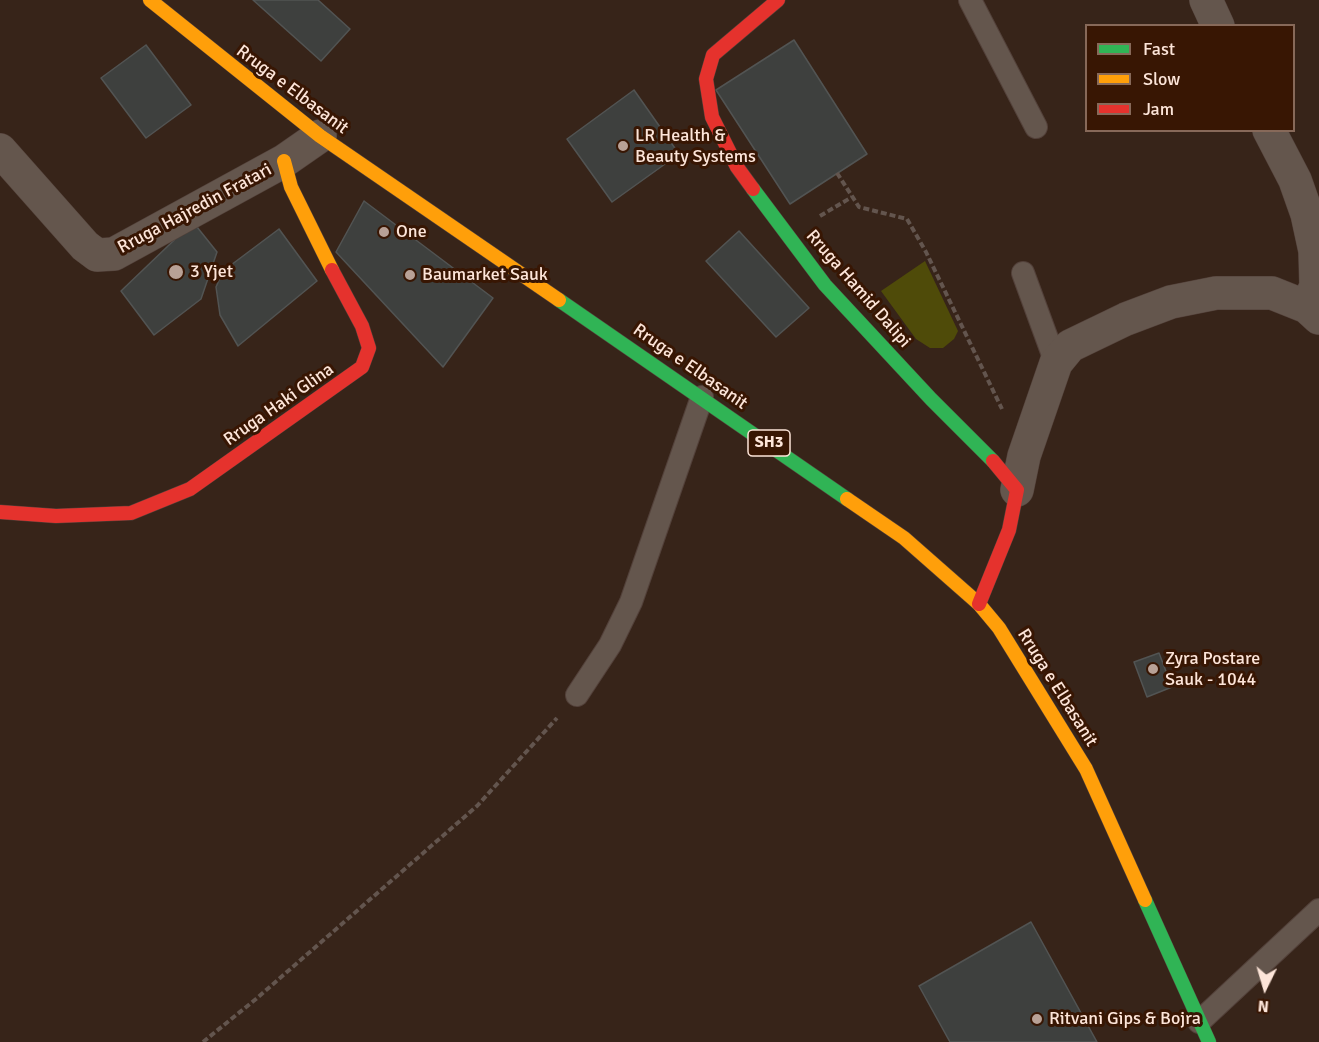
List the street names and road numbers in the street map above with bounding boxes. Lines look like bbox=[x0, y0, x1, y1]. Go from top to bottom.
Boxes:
street label: Rruga e Elbasanit bbox=[232, 41, 352, 139]
street label: Rruga Hajredin Fratari bbox=[114, 159, 276, 259]
street label: Rruga Hamid Dalipi bbox=[801, 226, 915, 352]
street label: Rruga e Elbasanit bbox=[629, 319, 751, 415]
street label: Rruga Haki Glina bbox=[220, 359, 338, 451]
road number: SH3 bbox=[748, 430, 790, 456]
street label: Rruga e Elbasanit bbox=[1012, 625, 1102, 751]

